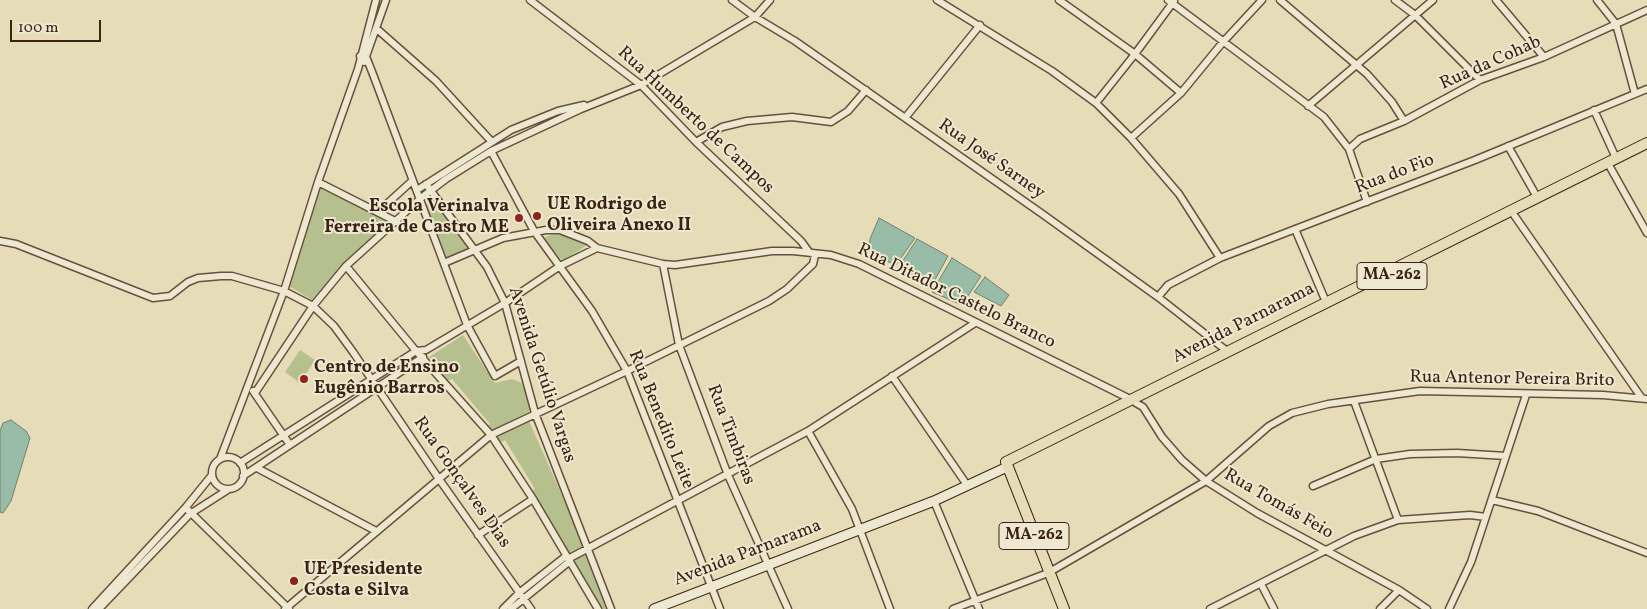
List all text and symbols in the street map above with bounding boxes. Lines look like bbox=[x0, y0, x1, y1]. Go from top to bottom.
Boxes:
scale bar bbox=[12, 10, 104, 42]
text: 100 m bbox=[18, 18, 58, 39]
street label: Rua da Cohab bbox=[1437, 32, 1545, 96]
street label: Rua Humberto de Campos bbox=[612, 43, 778, 199]
street label: Rua José Sarney bbox=[933, 115, 1049, 205]
street label: Rua do Fio bbox=[1352, 150, 1438, 200]
place label: UE Rodrigo de Oliveira Anexo II bbox=[547, 195, 691, 238]
place label: Escola Verinalva Ferreira de Castro ME bbox=[324, 197, 509, 240]
marker: UE Rodrigo de Oliveira Anexo II bbox=[531, 210, 543, 222]
marker: Escola Verinalva Ferreira de Castro ME bbox=[513, 212, 525, 224]
street label: Rua Ditador Castelo Branco bbox=[854, 240, 1058, 354]
road number: MA-262 bbox=[1357, 262, 1427, 290]
street label: Avenida Parnarama bbox=[1169, 279, 1319, 369]
street label: Avenida Getúlio Vargas bbox=[502, 284, 580, 466]
street label: Rua Benedito Leite bbox=[622, 348, 698, 492]
place label: Centro de Ensino Eugênio Barros bbox=[314, 358, 459, 400]
street label: Rua Antenor Pereira Brito bbox=[1409, 367, 1615, 393]
marker: Centro de Ensino Eugênio Barros bbox=[298, 373, 310, 385]
street label: Rua Timbiras bbox=[701, 382, 759, 488]
street label: Rua Gonçalves Dias bbox=[408, 413, 514, 553]
street label: Rua Tomás Feio bbox=[1219, 465, 1337, 545]
street label: Avenida Parnarama bbox=[671, 516, 825, 592]
road number: MA-262 bbox=[999, 522, 1069, 550]
place label: UE Presidente Costa e Silva bbox=[304, 560, 422, 602]
marker: UE Presidente Costa e Silva bbox=[288, 575, 300, 587]

